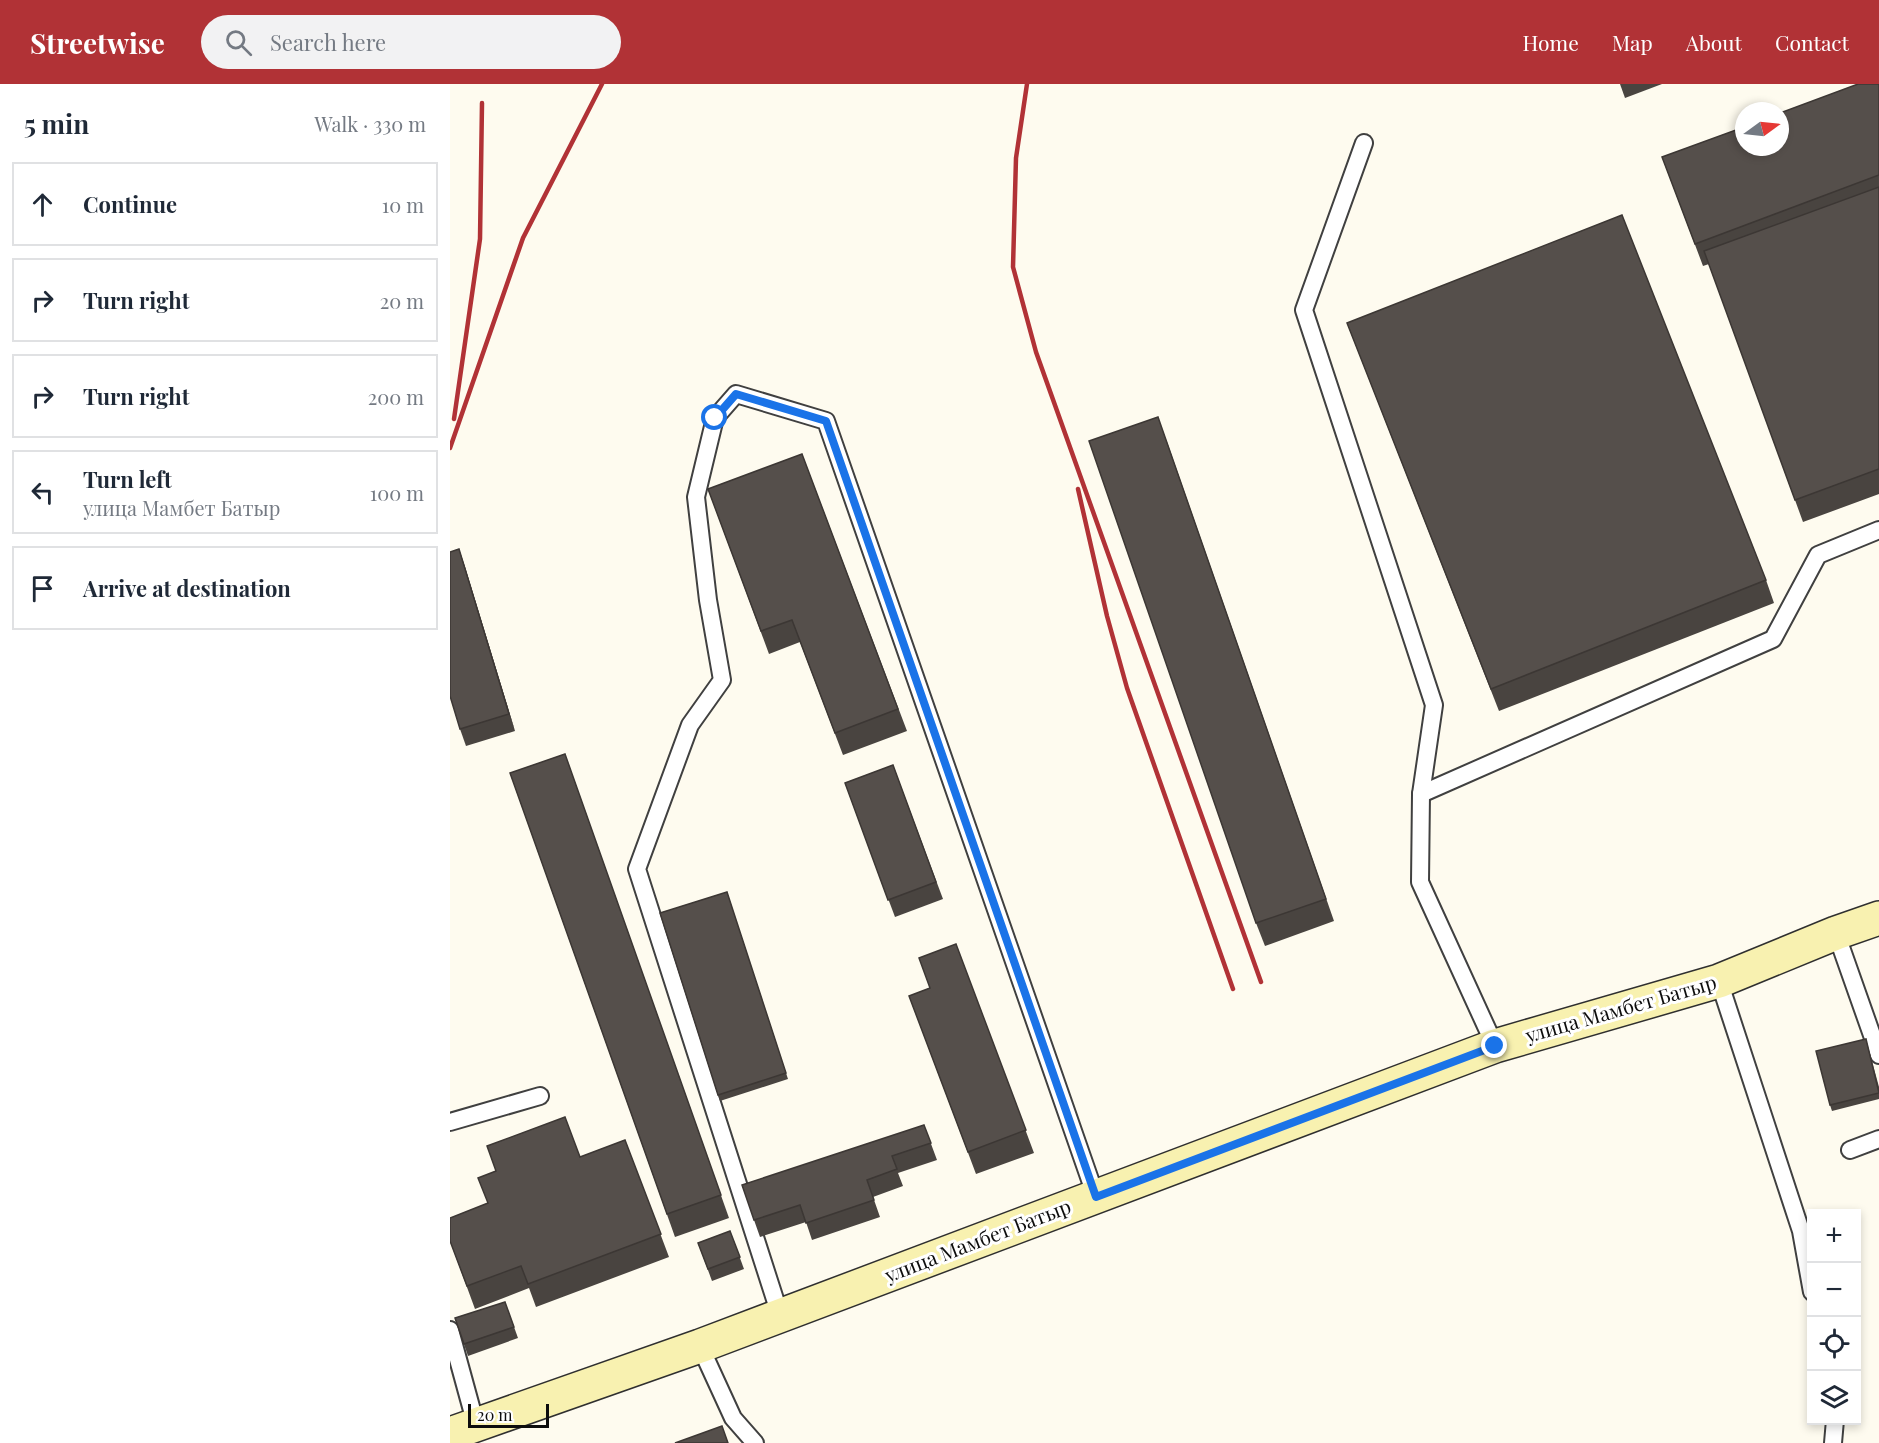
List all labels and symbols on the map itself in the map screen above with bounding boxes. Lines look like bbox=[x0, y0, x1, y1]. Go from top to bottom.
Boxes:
north arrow bbox=[1735, 102, 1789, 156]
route start bbox=[701, 404, 727, 430]
street label: улица Мамбет Батыр bbox=[1521, 967, 1719, 1048]
route end bbox=[1481, 1032, 1507, 1058]
street label: улица Мамбет Батыр bbox=[880, 1192, 1074, 1288]
scale bar bbox=[468, 1401, 549, 1428]

